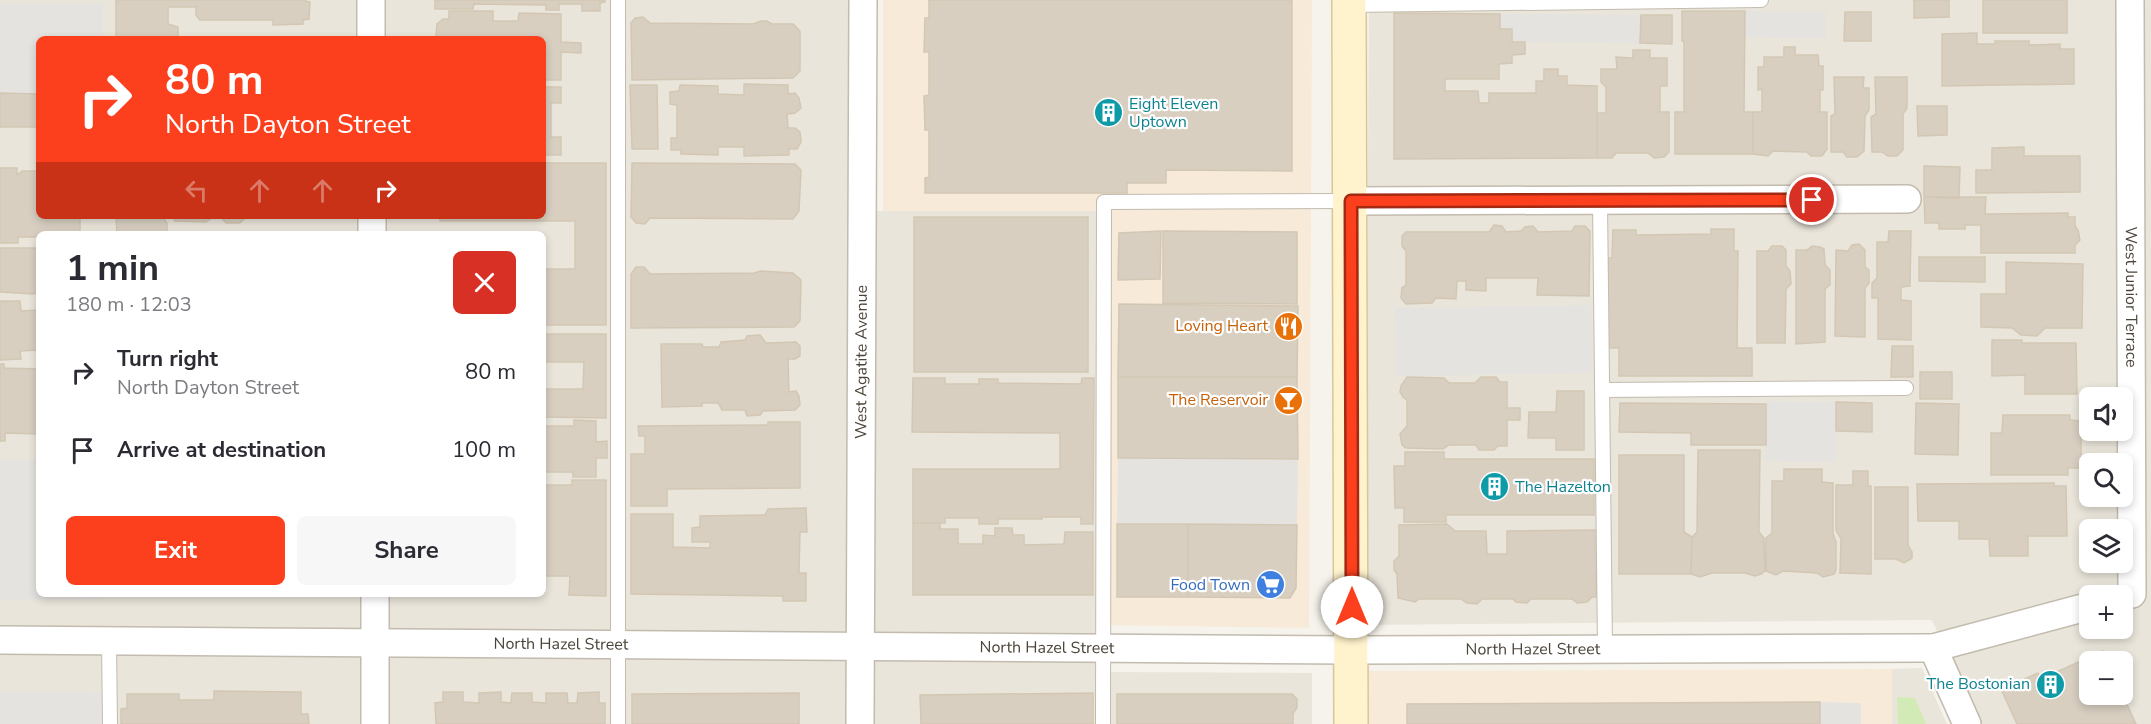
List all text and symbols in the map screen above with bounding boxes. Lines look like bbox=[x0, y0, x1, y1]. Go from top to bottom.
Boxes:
text: 80 m bbox=[165, 52, 264, 109]
icon: right bbox=[66, 60, 144, 138]
place label: Eight Eleven Uptown bbox=[1129, 93, 1218, 133]
building icon: Eight Eleven Uptown bbox=[1092, 97, 1124, 129]
text: North Dayton Street bbox=[165, 106, 411, 143]
icon: left bbox=[180, 174, 213, 207]
icon: ahead bbox=[243, 174, 276, 207]
icon: ahead bbox=[306, 174, 339, 207]
icon: right bbox=[369, 174, 402, 207]
pin bbox=[1786, 174, 1837, 225]
icon: arrive bbox=[1795, 183, 1828, 216]
street label: West Junior Terrace bbox=[2120, 227, 2142, 367]
text: 1 min bbox=[66, 244, 159, 293]
button: close bbox=[453, 251, 516, 314]
street label: West Agatite Avenue bbox=[850, 285, 873, 439]
text: 180 m · 12:03 bbox=[66, 291, 192, 318]
restaurant icon: Loving Heart bbox=[1273, 310, 1305, 342]
place label: Loving Heart bbox=[1175, 315, 1268, 337]
text: Turn right bbox=[117, 344, 218, 374]
icon: right bbox=[66, 356, 99, 389]
text: 80 m bbox=[465, 357, 516, 387]
text: North Dayton Street bbox=[117, 374, 299, 401]
bar icon: The Reservoir bbox=[1273, 384, 1305, 416]
map controls bbox=[2079, 387, 2133, 705]
button: sound bbox=[2079, 387, 2133, 441]
place label: The Reservoir bbox=[1169, 389, 1268, 411]
icon: arrive bbox=[66, 434, 99, 467]
text: Arrive at destination bbox=[117, 435, 326, 465]
text: 100 m bbox=[452, 435, 516, 465]
button: search bbox=[2079, 453, 2133, 507]
building icon: The Hazelton bbox=[1478, 471, 1510, 503]
place label: The Hazelton bbox=[1515, 476, 1611, 498]
button: Exit bbox=[66, 516, 285, 585]
button: Share bbox=[297, 516, 516, 585]
button: layers bbox=[2079, 519, 2133, 573]
supermarket icon: Food Town bbox=[1255, 569, 1287, 601]
place label: Food Town bbox=[1171, 574, 1250, 596]
position arrow bbox=[1320, 575, 1384, 639]
button: + bbox=[2079, 585, 2133, 639]
street label: North Hazel Street bbox=[494, 633, 629, 656]
street label: North Hazel Street bbox=[980, 636, 1115, 659]
street label: North Hazel Street bbox=[1466, 638, 1601, 661]
button: − bbox=[2079, 651, 2133, 705]
building icon: The Bostonian bbox=[2035, 668, 2067, 700]
place label: The Bostonian bbox=[1927, 673, 2030, 695]

